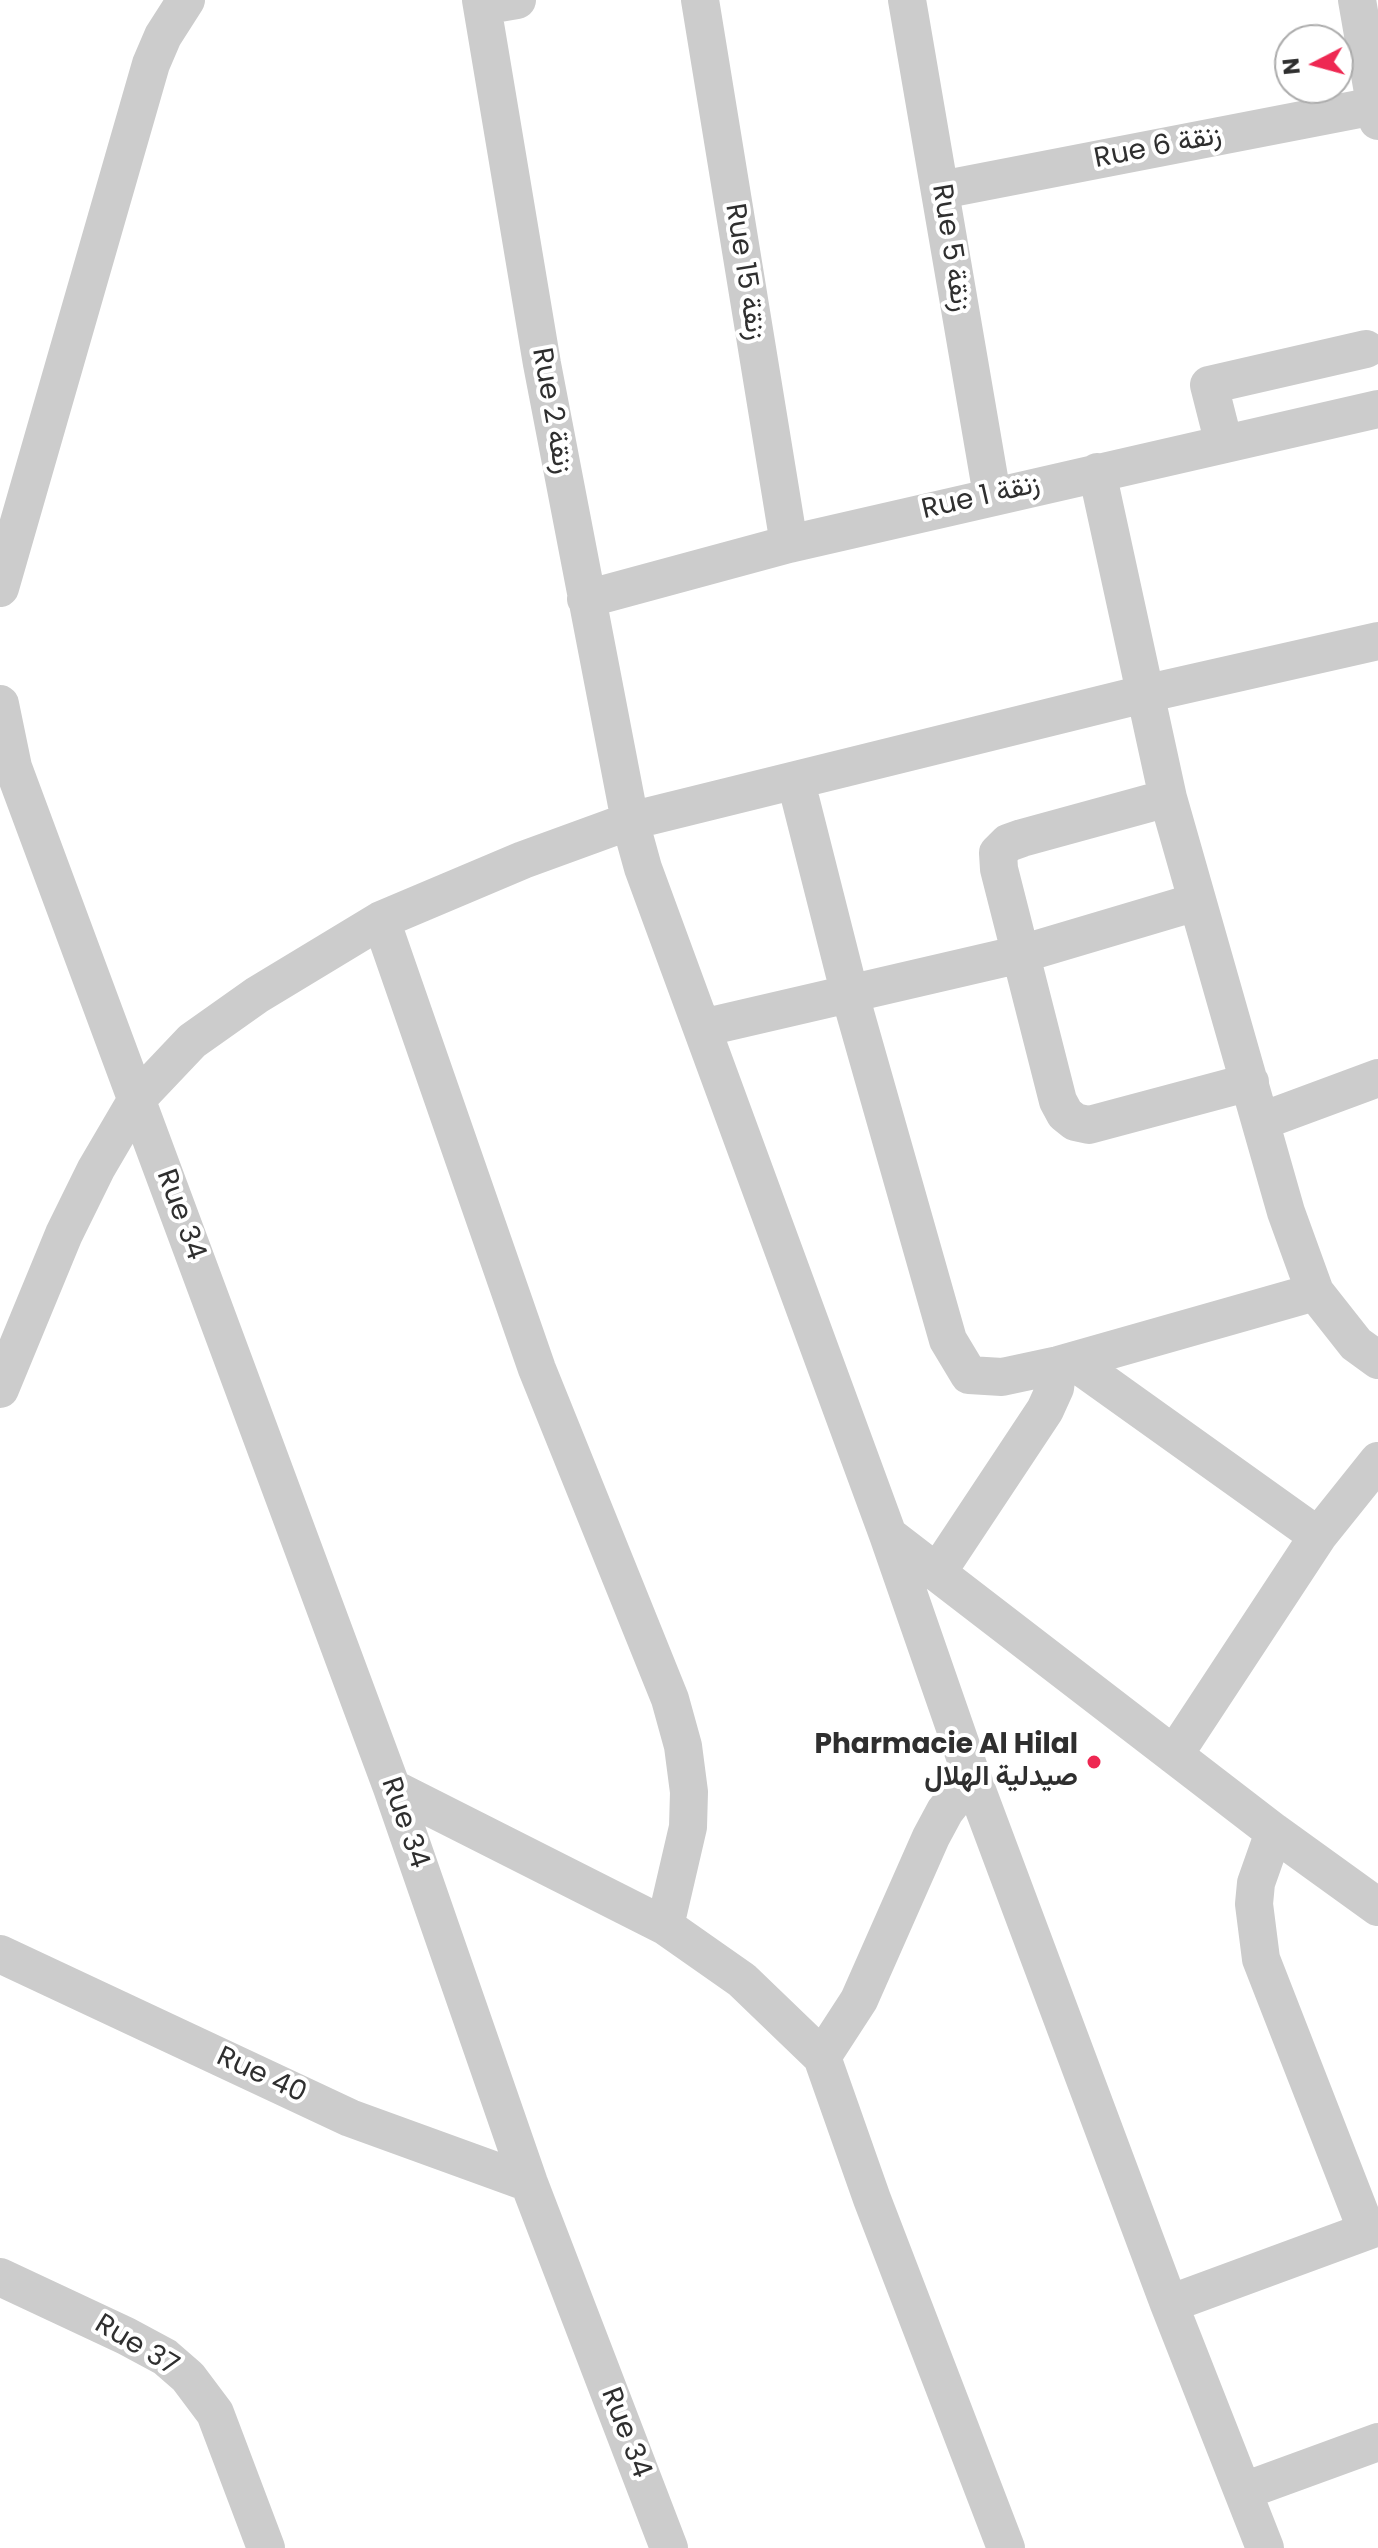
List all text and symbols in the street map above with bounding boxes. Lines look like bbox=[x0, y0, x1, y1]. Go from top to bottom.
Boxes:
north arrow bbox=[1274, 24, 1354, 104]
text: N bbox=[1275, 57, 1308, 76]
street label: Rue 6 زنقة bbox=[1091, 119, 1225, 177]
street label: Rue 5 زنقة bbox=[923, 182, 977, 314]
street label: Rue 15 زنقة bbox=[717, 201, 771, 343]
street label: Rue 2 زنقة bbox=[523, 345, 579, 477]
street label: Rue 1 زنقة bbox=[919, 468, 1043, 528]
street label: Rue 34 bbox=[148, 1165, 212, 1265]
place label: Pharmacie Al Hilal صيدلية الهلال bbox=[815, 1729, 1078, 1795]
marker: Pharmacie Al Hilal صيدلية الهلال bbox=[1085, 1753, 1103, 1771]
street label: Rue 34 bbox=[373, 1773, 435, 1873]
street label: Rue 40 bbox=[211, 2041, 311, 2111]
street label: Rue 37 bbox=[88, 2308, 184, 2384]
street label: Rue 34 bbox=[592, 2383, 658, 2483]

